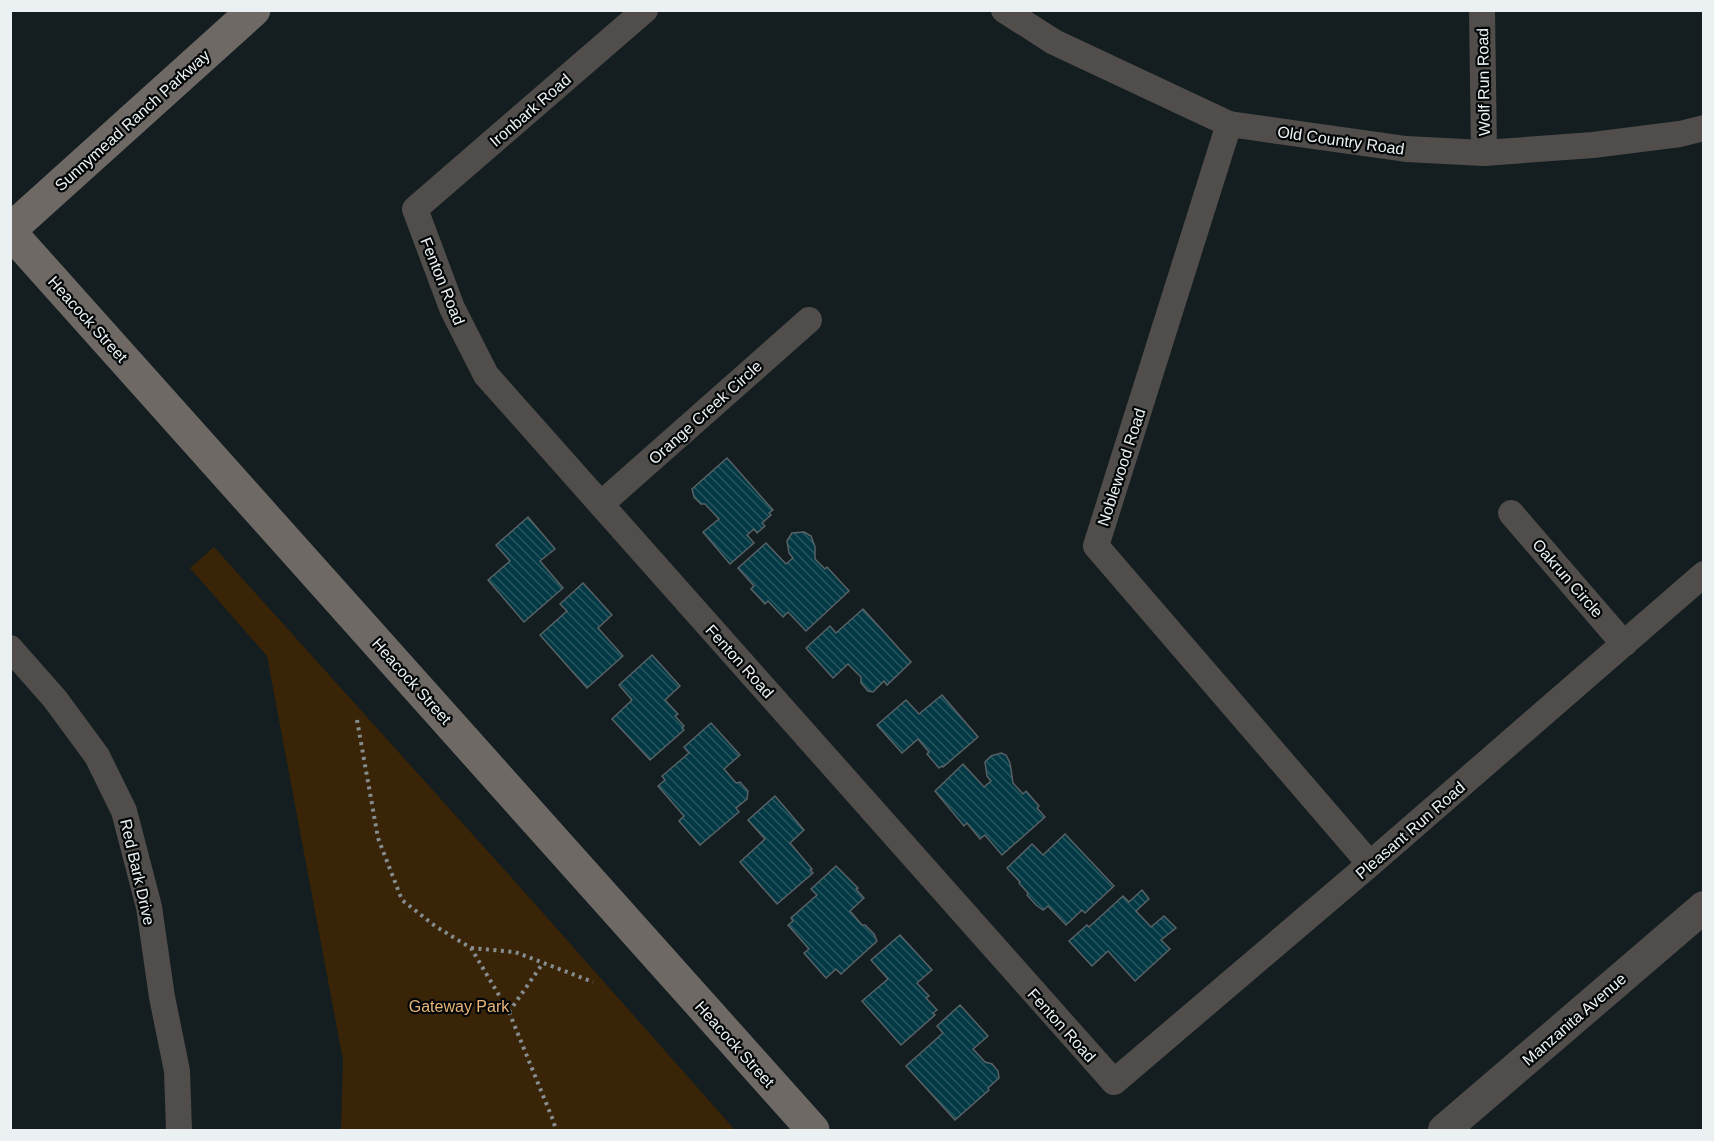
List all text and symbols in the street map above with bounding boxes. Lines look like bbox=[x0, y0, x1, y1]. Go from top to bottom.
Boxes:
street label: Wolf Run Road bbox=[1474, 28, 1493, 136]
street label: Sunnymead Ranch Parkway bbox=[52, 47, 213, 194]
street label: Ironbark Road bbox=[486, 71, 574, 150]
street label: Old Country Road bbox=[1276, 123, 1406, 158]
street label: Fenton Road bbox=[417, 235, 468, 327]
street label: Heacock Street bbox=[45, 273, 131, 366]
street label: Orange Creek Circle bbox=[645, 357, 765, 467]
street label: Noblewood Road bbox=[1094, 406, 1149, 528]
street label: Oakrun Circle bbox=[1529, 536, 1606, 621]
street label: Fenton Road bbox=[702, 621, 777, 701]
street label: Heacock Street bbox=[369, 635, 455, 728]
street label: Pleasant Run Road bbox=[1352, 778, 1468, 882]
street label: Red Bark Drive bbox=[117, 817, 158, 927]
street label: Manzanita Avenue bbox=[1519, 970, 1630, 1069]
street label: Fenton Road bbox=[1024, 985, 1099, 1065]
park label: Gateway Park bbox=[409, 998, 510, 1015]
street label: Heacock Street bbox=[692, 998, 778, 1091]

